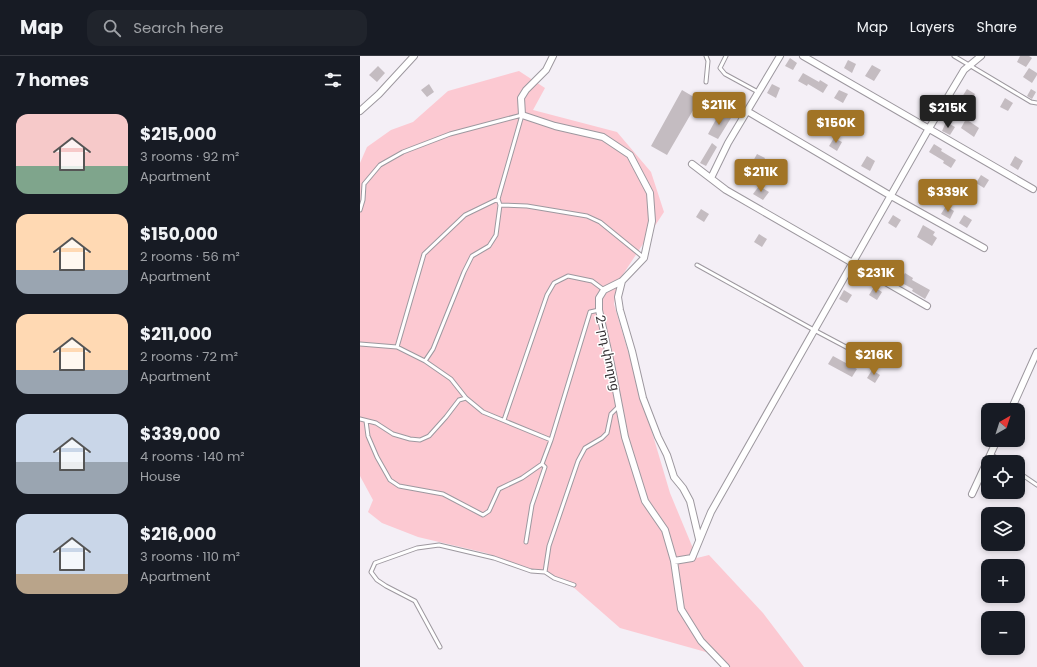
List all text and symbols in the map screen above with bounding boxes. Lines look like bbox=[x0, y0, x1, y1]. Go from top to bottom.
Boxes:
search box bbox=[87, 10, 367, 46]
text: Map bbox=[20, 14, 63, 41]
icon: search bbox=[101, 17, 123, 39]
text: Search here bbox=[133, 17, 224, 38]
text: Map bbox=[857, 17, 888, 37]
text: Layers bbox=[910, 17, 954, 37]
text: Share bbox=[976, 17, 1017, 37]
text: 7 homes bbox=[16, 68, 89, 92]
icon: filters bbox=[322, 69, 344, 91]
pin: $211K bbox=[691, 92, 747, 126]
text: $211K bbox=[702, 95, 736, 114]
pin: $215K bbox=[920, 95, 976, 129]
text: $215K bbox=[929, 98, 967, 117]
pin: $150K bbox=[808, 110, 864, 144]
text: $150K bbox=[816, 113, 856, 132]
text: $215,000 bbox=[140, 122, 216, 146]
icon: home bbox=[48, 130, 96, 178]
text: 3 rooms · 92 m² bbox=[140, 147, 239, 166]
pin: $211K bbox=[733, 159, 789, 193]
text: $211K bbox=[744, 162, 778, 181]
text: Apartment bbox=[140, 167, 210, 186]
pin: $339K bbox=[920, 179, 976, 213]
text: $339K bbox=[927, 182, 969, 201]
text: $150,000 bbox=[140, 222, 218, 246]
icon: home bbox=[48, 230, 96, 278]
text: 2 rooms · 56 m² bbox=[140, 247, 240, 266]
pin: $231K bbox=[848, 260, 904, 294]
text: $231K bbox=[857, 263, 895, 282]
text: Apartment bbox=[140, 267, 210, 286]
street label: 2-րդ փողոց bbox=[591, 313, 625, 393]
text: $211,000 bbox=[140, 322, 212, 346]
icon: home bbox=[48, 330, 96, 378]
pin: $216K bbox=[846, 342, 902, 376]
text: $216K bbox=[855, 345, 893, 364]
text: 2 rooms · 72 m² bbox=[140, 347, 238, 366]
text: Apartment bbox=[140, 367, 210, 386]
north arrow bbox=[981, 403, 1025, 447]
map controls bbox=[981, 403, 1025, 655]
text: $339,000 bbox=[140, 422, 220, 446]
icon: home bbox=[48, 430, 96, 478]
text: 4 rooms · 140 m² bbox=[140, 447, 245, 466]
button: locate bbox=[981, 455, 1025, 499]
text: House bbox=[140, 467, 180, 486]
button: layers bbox=[981, 507, 1025, 551]
text: $216,000 bbox=[140, 522, 216, 546]
icon: home bbox=[48, 530, 96, 578]
text: 3 rooms · 110 m² bbox=[140, 547, 240, 566]
button: + bbox=[981, 559, 1025, 603]
text: Apartment bbox=[140, 567, 210, 586]
button: − bbox=[981, 611, 1025, 655]

